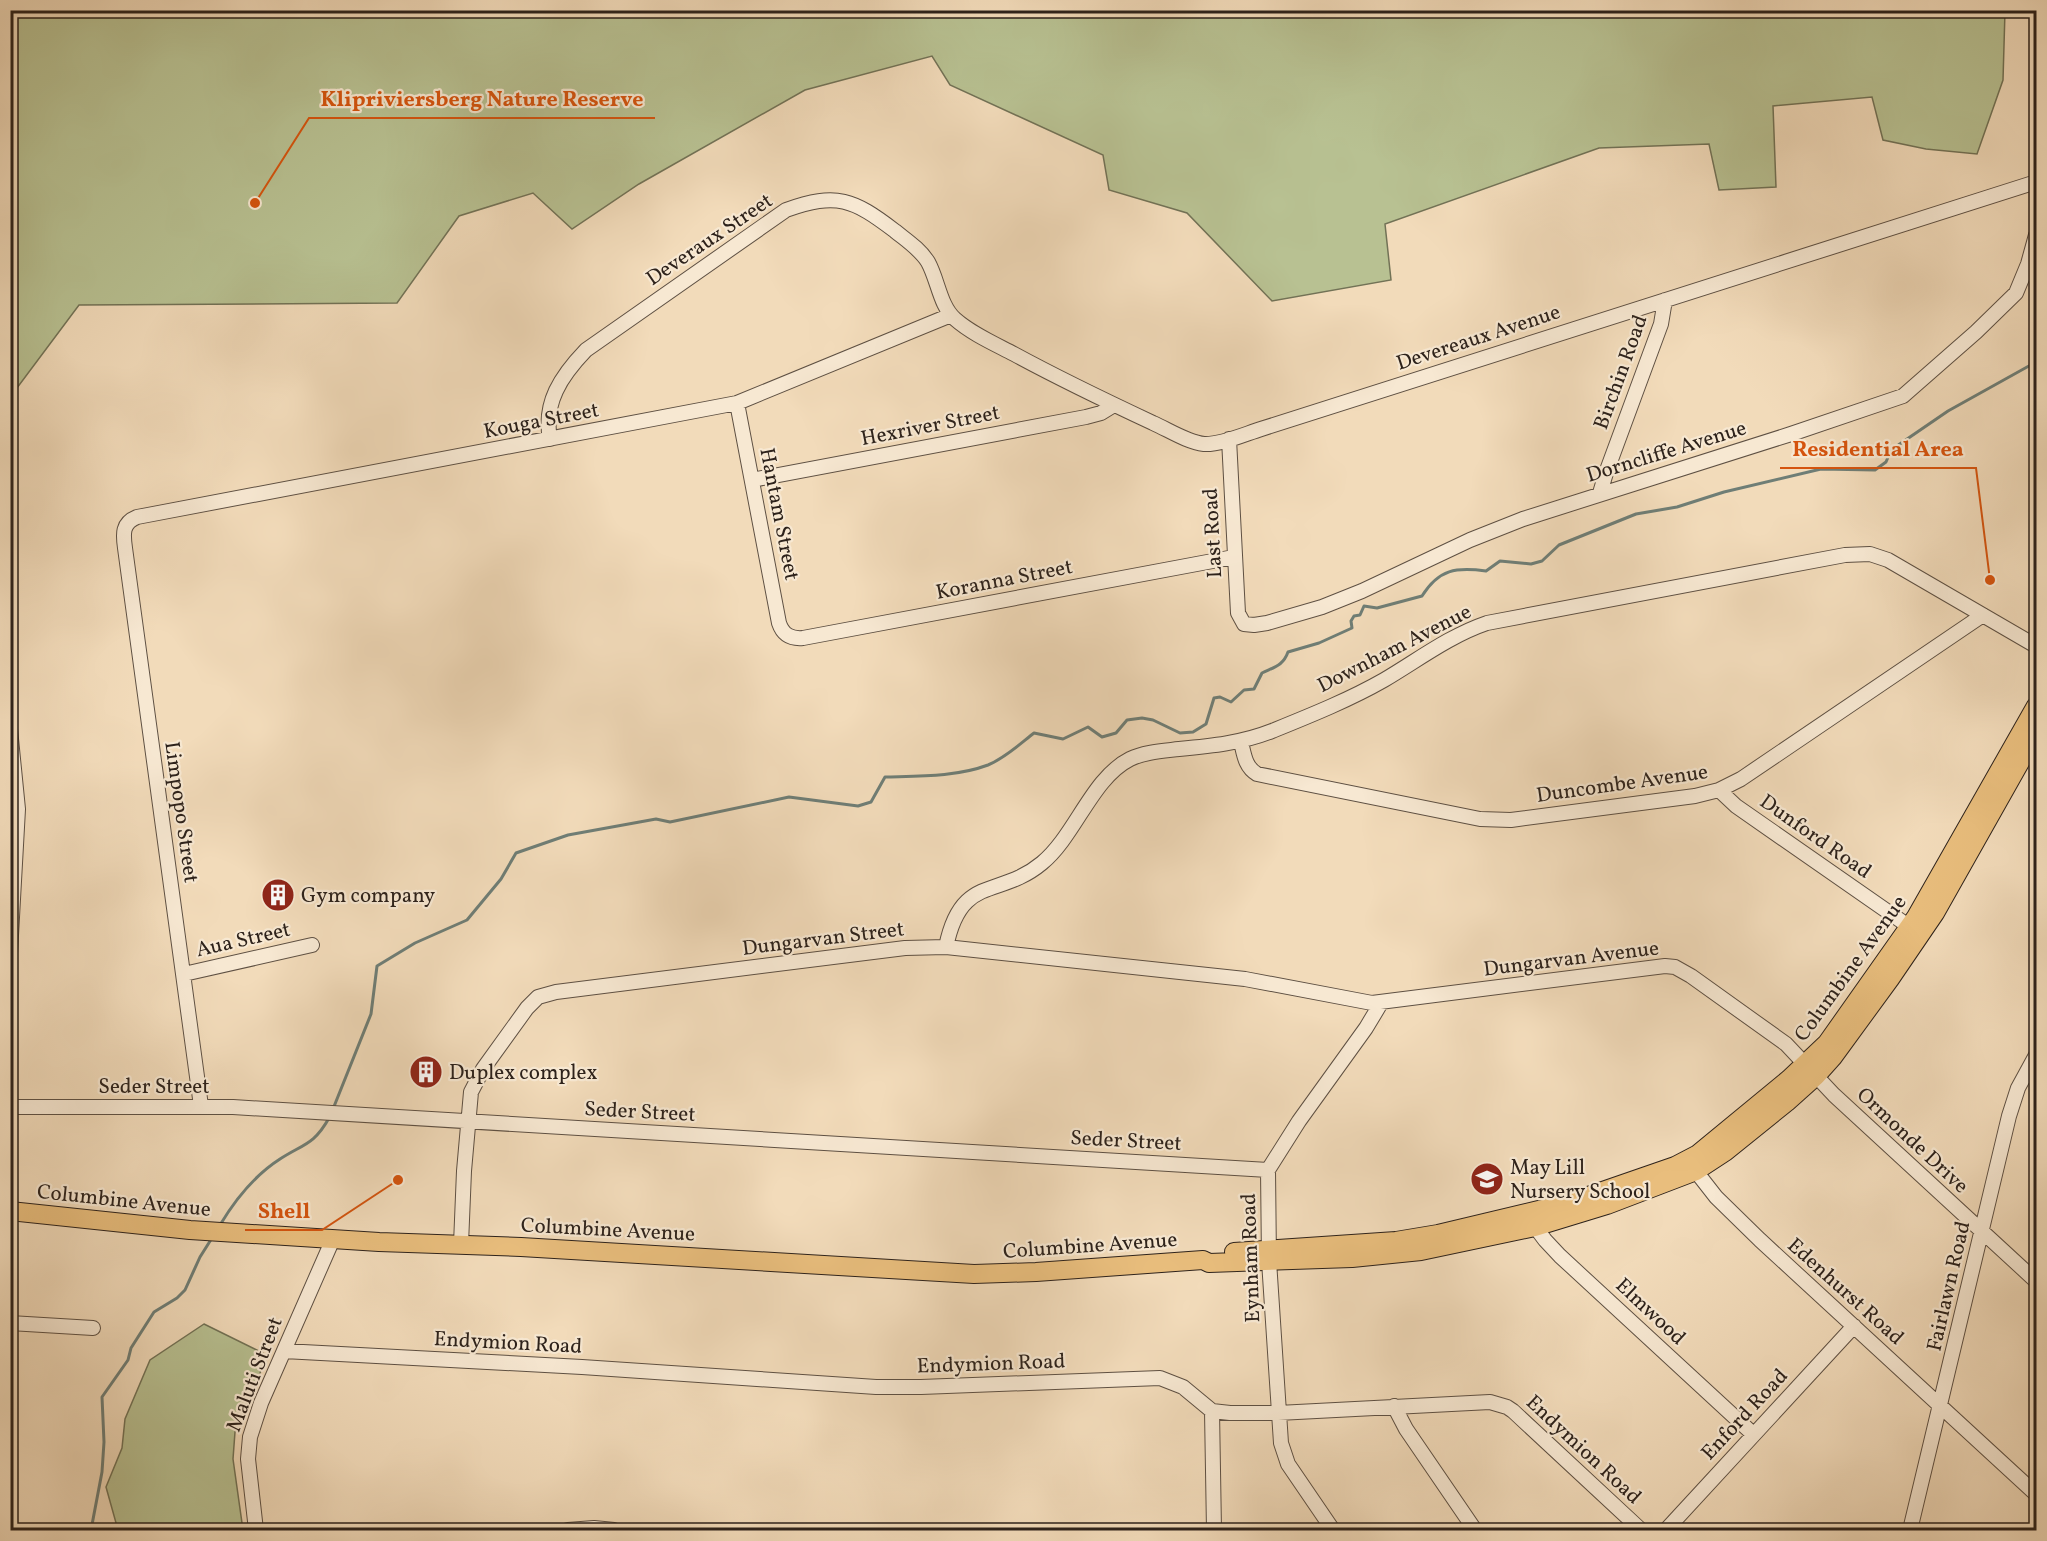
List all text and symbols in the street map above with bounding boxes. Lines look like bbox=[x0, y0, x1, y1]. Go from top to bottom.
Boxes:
callout: Klipriviersberg Nature Reserve bbox=[309, 78, 655, 118]
text: Klipriviersberg Nature Reserve bbox=[321, 85, 643, 116]
street label: Deveraux Street bbox=[641, 187, 779, 293]
street label: Devereaux Avenue bbox=[1393, 298, 1564, 379]
street label: Birchin Road bbox=[1587, 311, 1656, 434]
street label: Kouga Street bbox=[481, 396, 601, 447]
street label: Hexriver Street bbox=[858, 399, 1002, 454]
street label: Dorncliffe Avenue bbox=[1583, 414, 1750, 491]
callout: Residential Area bbox=[1780, 428, 1976, 468]
text: Residential Area bbox=[1792, 435, 1964, 466]
street label: Hantam Street bbox=[751, 446, 806, 583]
street label: Last Road bbox=[1197, 487, 1230, 579]
street label: Koranna Street bbox=[933, 553, 1075, 608]
street label: Downham Avenue bbox=[1313, 598, 1477, 701]
street label: Limpopo Street bbox=[156, 740, 205, 885]
street label: Duncombe Avenue bbox=[1534, 758, 1710, 811]
street label: Dunford Road bbox=[1753, 788, 1877, 886]
building icon: Gym company bbox=[260, 877, 296, 913]
place label: Gym company bbox=[301, 882, 436, 911]
street label: Columbine Avenue bbox=[1788, 890, 1914, 1048]
street label: Dungarvan Street bbox=[741, 915, 906, 964]
street label: Aua Street bbox=[193, 916, 293, 965]
street label: Dungarvan Avenue bbox=[1482, 934, 1661, 985]
building icon: Duplex complex bbox=[408, 1054, 444, 1090]
place label: Duplex complex bbox=[449, 1059, 598, 1088]
street label: Seder Street bbox=[98, 1073, 210, 1102]
street label: Ormonde Drive bbox=[1850, 1081, 1974, 1201]
street label: Seder Street bbox=[584, 1095, 696, 1130]
street label: Seder Street bbox=[1070, 1124, 1182, 1159]
place label: May Lill Nursery School bbox=[1510, 1154, 1650, 1207]
school or university icon: May Lill Nursery School bbox=[1469, 1161, 1505, 1197]
street label: Columbine Avenue bbox=[36, 1178, 212, 1225]
callout: Shell bbox=[245, 1190, 322, 1230]
street label: Eynham Road bbox=[1235, 1193, 1268, 1323]
text: Shell bbox=[258, 1197, 310, 1228]
street label: Columbine Avenue bbox=[520, 1211, 696, 1250]
street label: Fairlawn Road bbox=[1920, 1218, 1979, 1354]
street label: Columbine Avenue bbox=[1002, 1226, 1178, 1267]
street label: Edenhurst Road bbox=[1780, 1232, 1910, 1352]
street label: Elmwood bbox=[1608, 1272, 1692, 1352]
street label: Maluti Street bbox=[220, 1313, 291, 1436]
street label: Endymion Road bbox=[433, 1325, 583, 1362]
street label: Endymion Road bbox=[916, 1347, 1066, 1382]
street label: Enford Road bbox=[1695, 1363, 1795, 1467]
street label: Endymion Road bbox=[1519, 1389, 1647, 1511]

